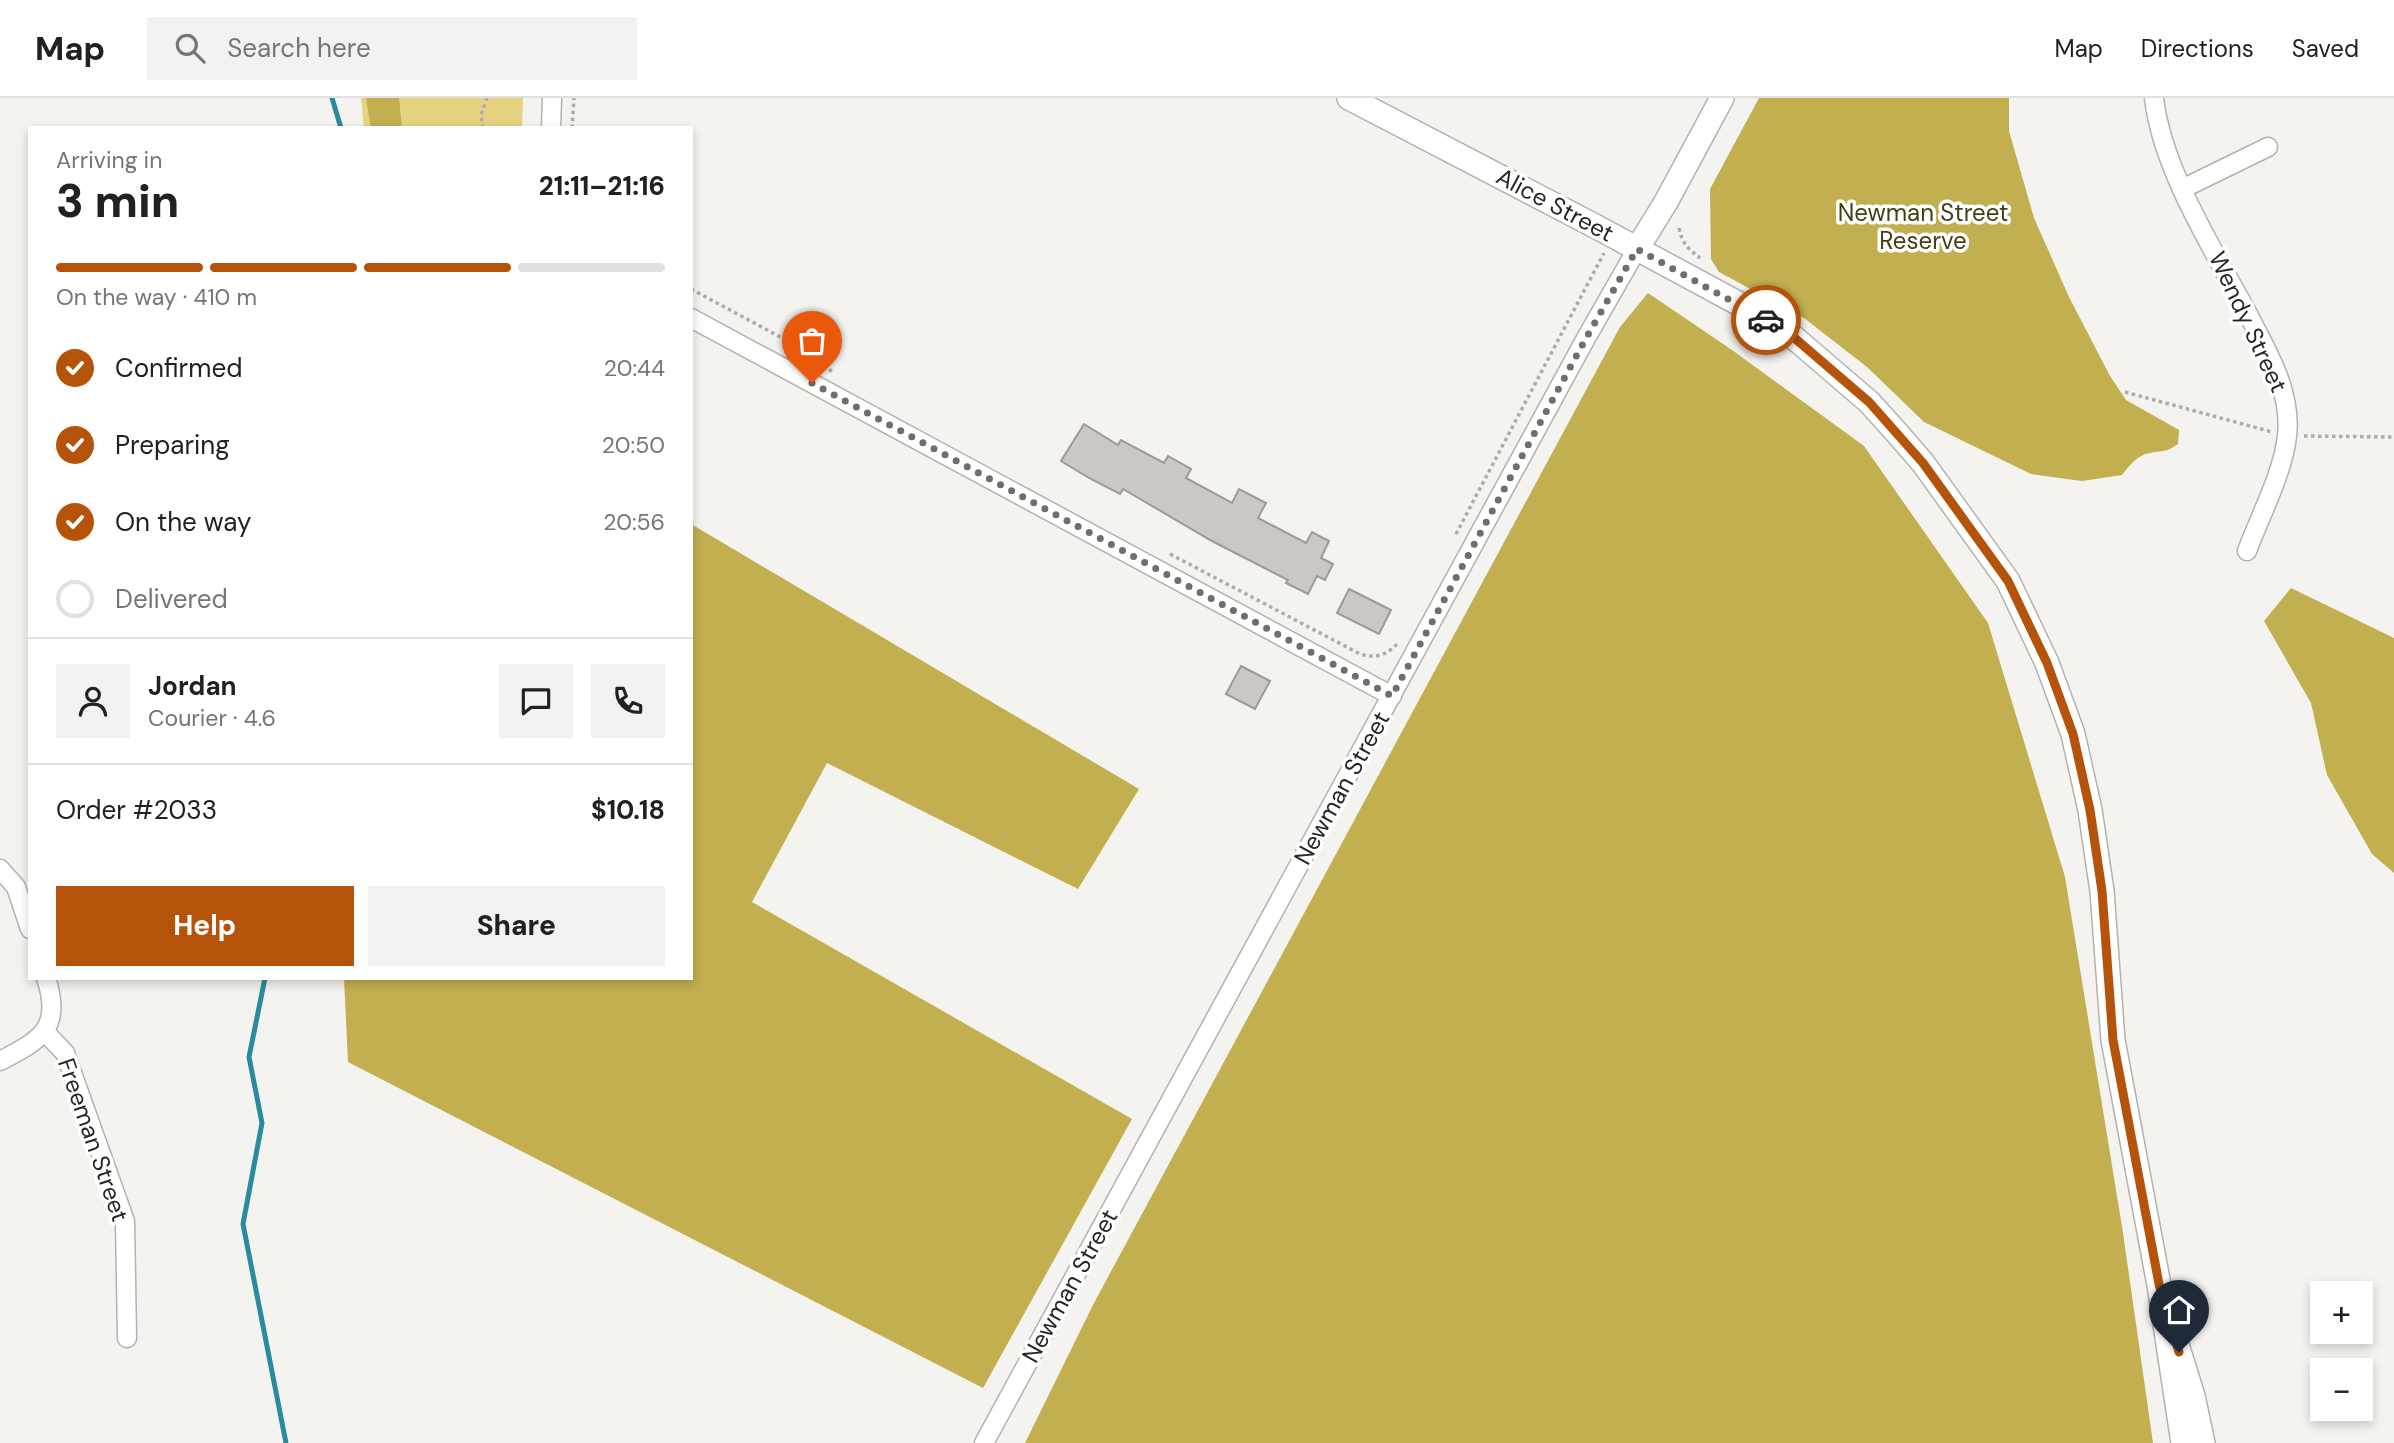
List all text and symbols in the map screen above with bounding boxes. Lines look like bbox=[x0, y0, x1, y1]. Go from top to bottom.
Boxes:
search box bbox=[147, 17, 637, 80]
text: Map bbox=[35, 27, 105, 70]
icon: search bbox=[171, 29, 209, 67]
text: Search here bbox=[227, 31, 371, 65]
text: Map bbox=[2055, 33, 2103, 64]
text: Directions bbox=[2141, 33, 2254, 64]
text: Saved bbox=[2292, 33, 2359, 64]
text: Arriving in bbox=[56, 145, 162, 175]
street label: Alice Street bbox=[1491, 161, 1619, 248]
text: 21:11–21:16 bbox=[539, 169, 665, 203]
text: 3 min bbox=[56, 171, 179, 231]
park label: Newman Street Reserve bbox=[1838, 197, 2008, 256]
street label: Wendy Street bbox=[2202, 246, 2295, 397]
text: On the way · 410 m bbox=[56, 282, 257, 312]
courier bbox=[1731, 285, 1801, 355]
icon: car bbox=[1747, 301, 1785, 339]
pin bbox=[782, 311, 842, 383]
icon: bag bbox=[793, 322, 831, 360]
icon: check bbox=[56, 349, 94, 387]
text: Confirmed bbox=[115, 351, 242, 385]
text: 20:44 bbox=[604, 353, 665, 383]
icon: check bbox=[56, 426, 94, 464]
text: Preparing bbox=[115, 428, 230, 462]
text: 20:50 bbox=[602, 430, 665, 460]
icon: check bbox=[56, 503, 94, 541]
text: On the way bbox=[115, 505, 251, 539]
text: 20:56 bbox=[603, 507, 665, 537]
text: Delivered bbox=[115, 582, 228, 616]
button: person bbox=[56, 664, 130, 738]
button: chat bbox=[499, 664, 573, 738]
button: phone bbox=[591, 664, 665, 738]
text: Jordan bbox=[148, 669, 237, 703]
text: Courier · 4.6 bbox=[148, 703, 276, 733]
street label: Newman Street bbox=[1287, 706, 1396, 870]
text: Order #2033 bbox=[56, 793, 217, 827]
text: $10.18 bbox=[591, 793, 665, 827]
button: Help bbox=[56, 886, 354, 966]
button: Share bbox=[368, 886, 665, 966]
street label: Freeman Street bbox=[51, 1054, 136, 1226]
street label: Newman Street bbox=[1015, 1204, 1124, 1368]
pin bbox=[2149, 1280, 2209, 1352]
map controls bbox=[2310, 1281, 2373, 1421]
button: + bbox=[2310, 1281, 2373, 1344]
icon: home bbox=[2160, 1291, 2198, 1329]
button: − bbox=[2310, 1358, 2373, 1421]

